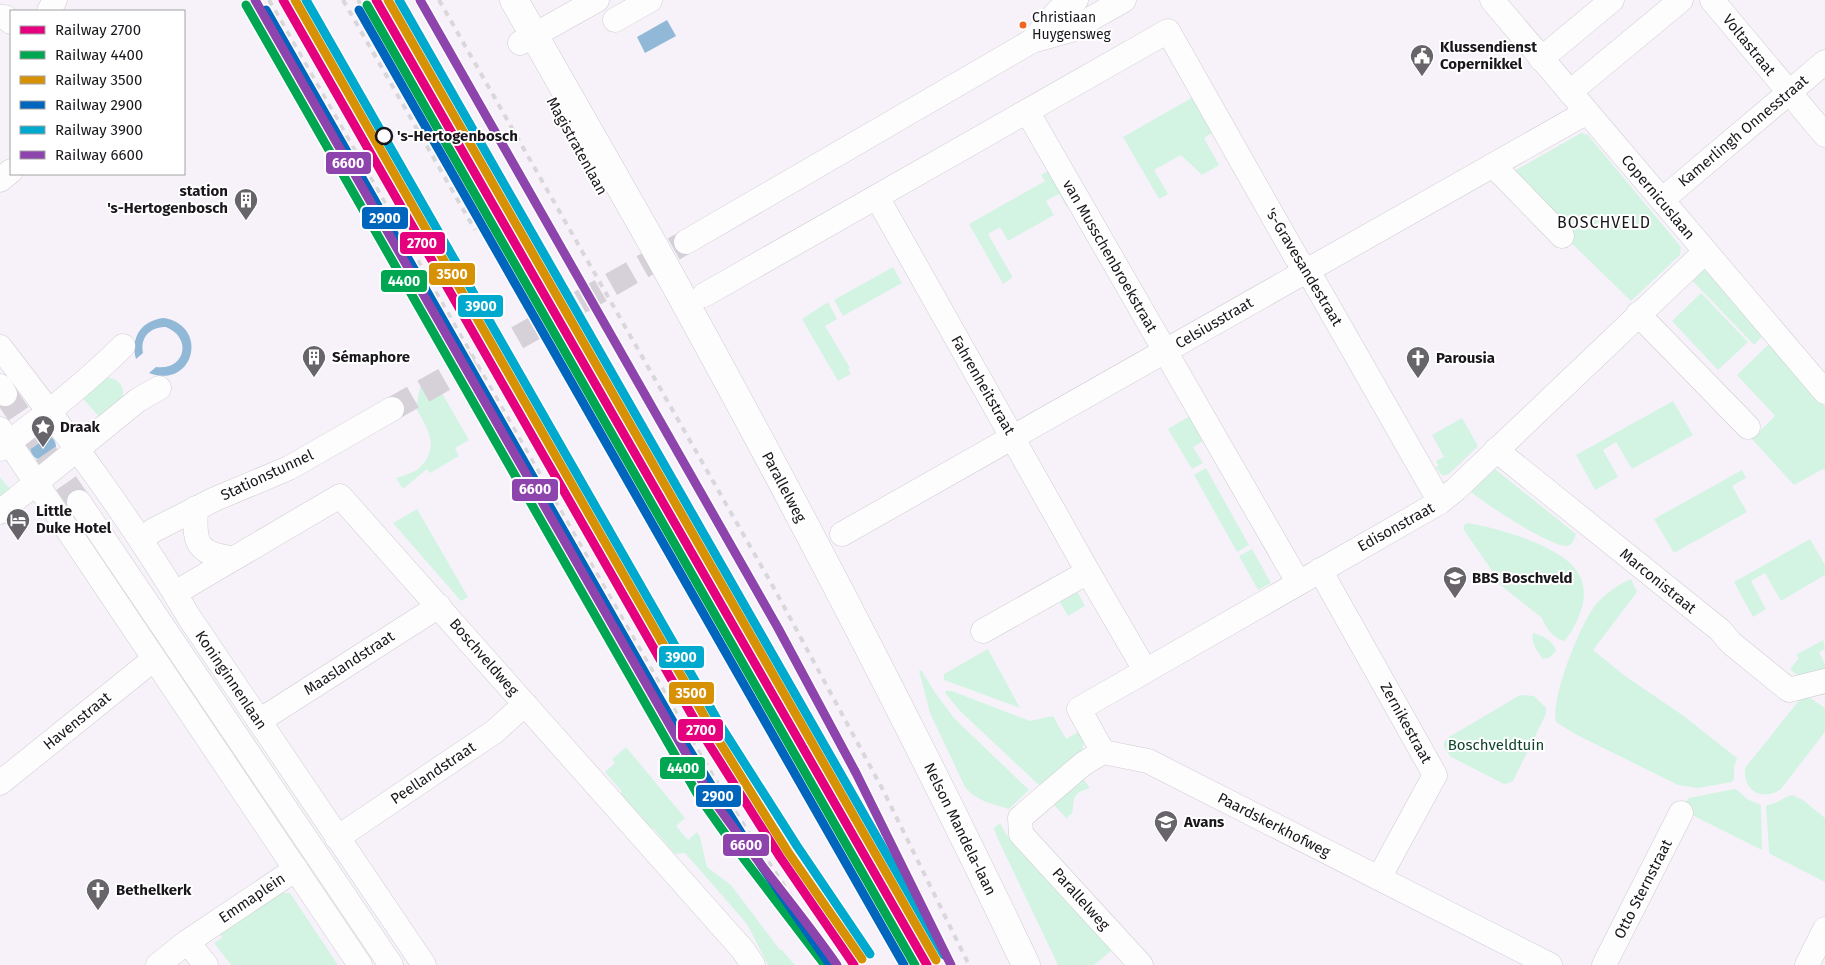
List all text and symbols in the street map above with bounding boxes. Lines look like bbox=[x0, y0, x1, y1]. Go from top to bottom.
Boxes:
place label: Christiaan Huygensweg bbox=[1032, 9, 1112, 43]
legend bbox=[10, 10, 185, 175]
street label: Voltastraat bbox=[1719, 11, 1780, 80]
marker: Christiaan Huygensweg bbox=[1018, 20, 1028, 30]
text: Railway 2700 bbox=[55, 21, 141, 39]
place label: Klussendienst Copernikkel bbox=[1440, 38, 1537, 73]
public building icon: Klussendienst Copernikkel bbox=[1409, 43, 1435, 77]
text: Railway 4400 bbox=[55, 46, 143, 64]
text: Railway 3500 bbox=[55, 71, 142, 89]
street label: Kamerlingh Onnesstraat bbox=[1674, 71, 1812, 191]
street label: Magistratenlaan bbox=[543, 94, 611, 198]
text: Railway 2900 bbox=[55, 96, 142, 114]
text: Railway 3900 bbox=[55, 121, 143, 139]
marker: 's-Hertogenbosch bbox=[375, 127, 393, 145]
place label: 's-Hertogenbosch bbox=[397, 127, 518, 145]
text: Railway 6600 bbox=[55, 146, 143, 164]
line badge: 6600 bbox=[325, 151, 372, 175]
street label: Copernicuslaan bbox=[1617, 151, 1699, 243]
text: 6600 bbox=[332, 155, 364, 172]
street label: van Musschenbroekstraat bbox=[1059, 176, 1161, 336]
place label: station 's-Hertogenbosch bbox=[107, 182, 228, 217]
building icon: station 's-Hertogenbosch bbox=[233, 187, 259, 221]
street label: 's-Gravesandestraat bbox=[1262, 205, 1347, 330]
line badge: 2900 bbox=[361, 206, 409, 230]
text: 2900 bbox=[369, 210, 401, 227]
district label: BOSCHVELD bbox=[1557, 213, 1651, 232]
line badge: 2700 bbox=[399, 231, 446, 255]
text: 2700 bbox=[407, 235, 437, 252]
line badge: 3500 bbox=[428, 262, 476, 286]
text: 3500 bbox=[435, 266, 468, 283]
line badge: 4400 bbox=[380, 269, 428, 293]
text: 4400 bbox=[388, 273, 420, 290]
street label: Celsiusstraat bbox=[1172, 293, 1257, 353]
line badge: 3900 bbox=[457, 294, 504, 318]
text: 3900 bbox=[464, 298, 497, 315]
street label: Fahrenheitstraat bbox=[947, 332, 1019, 438]
building icon: Sémaphore bbox=[301, 344, 327, 378]
church icon: Parousia bbox=[1405, 345, 1431, 379]
place label: Sémaphore bbox=[332, 348, 410, 366]
place label: Parousia bbox=[1436, 349, 1495, 367]
place icon: Draak bbox=[30, 414, 56, 448]
place label: Draak bbox=[60, 418, 101, 436]
street label: Stationstunnel bbox=[218, 445, 317, 504]
street label: Parallelweg bbox=[758, 449, 810, 526]
line badge: 6600 bbox=[511, 478, 559, 502]
text: 6600 bbox=[519, 481, 551, 498]
street label: Edisonstraat bbox=[1355, 498, 1438, 555]
place label: Little Duke Hotel bbox=[36, 502, 112, 537]
hotel icon: Little Duke Hotel bbox=[5, 507, 31, 541]
street label: Marconistraat bbox=[1616, 545, 1700, 618]
school or university icon: BBS Boschveld bbox=[1442, 565, 1468, 599]
place label: BBS Boschveld bbox=[1472, 569, 1573, 587]
street label: Boschveldweg bbox=[446, 615, 522, 699]
street label: Koninginnenlaan bbox=[191, 627, 271, 733]
street label: Maaslandstraat bbox=[300, 627, 398, 699]
line badge: 3900 bbox=[658, 645, 705, 669]
text: 3900 bbox=[664, 649, 697, 666]
street label: Zernikestraat bbox=[1376, 679, 1436, 767]
line badge: 3500 bbox=[668, 681, 715, 705]
text: 3500 bbox=[674, 685, 707, 702]
street label: Havenstraat bbox=[40, 688, 115, 754]
line badge: 2700 bbox=[677, 718, 724, 742]
text: 2700 bbox=[686, 722, 716, 739]
park label: Boschveldtuin bbox=[1448, 736, 1544, 754]
street label: Peellandstraat bbox=[387, 738, 479, 808]
line badge: 4400 bbox=[659, 756, 706, 780]
text: 4400 bbox=[667, 760, 699, 777]
street label: Nelson Mandela-laan bbox=[920, 760, 1000, 898]
line badge: 2900 bbox=[695, 784, 742, 808]
text: 2900 bbox=[702, 788, 734, 805]
street label: Paardskerkhofweg bbox=[1215, 789, 1333, 861]
school or university icon: Avans bbox=[1153, 809, 1179, 843]
place label: Avans bbox=[1183, 813, 1224, 831]
line badge: 6600 bbox=[722, 833, 770, 857]
street label: Otto Sternstraat bbox=[1610, 836, 1676, 942]
text: 6600 bbox=[730, 837, 762, 854]
street label: Parallelweg bbox=[1048, 864, 1114, 934]
street label: Emmaplein bbox=[215, 869, 289, 927]
church icon: Bethelkerk bbox=[85, 877, 111, 911]
place label: Bethelkerk bbox=[116, 881, 192, 899]

